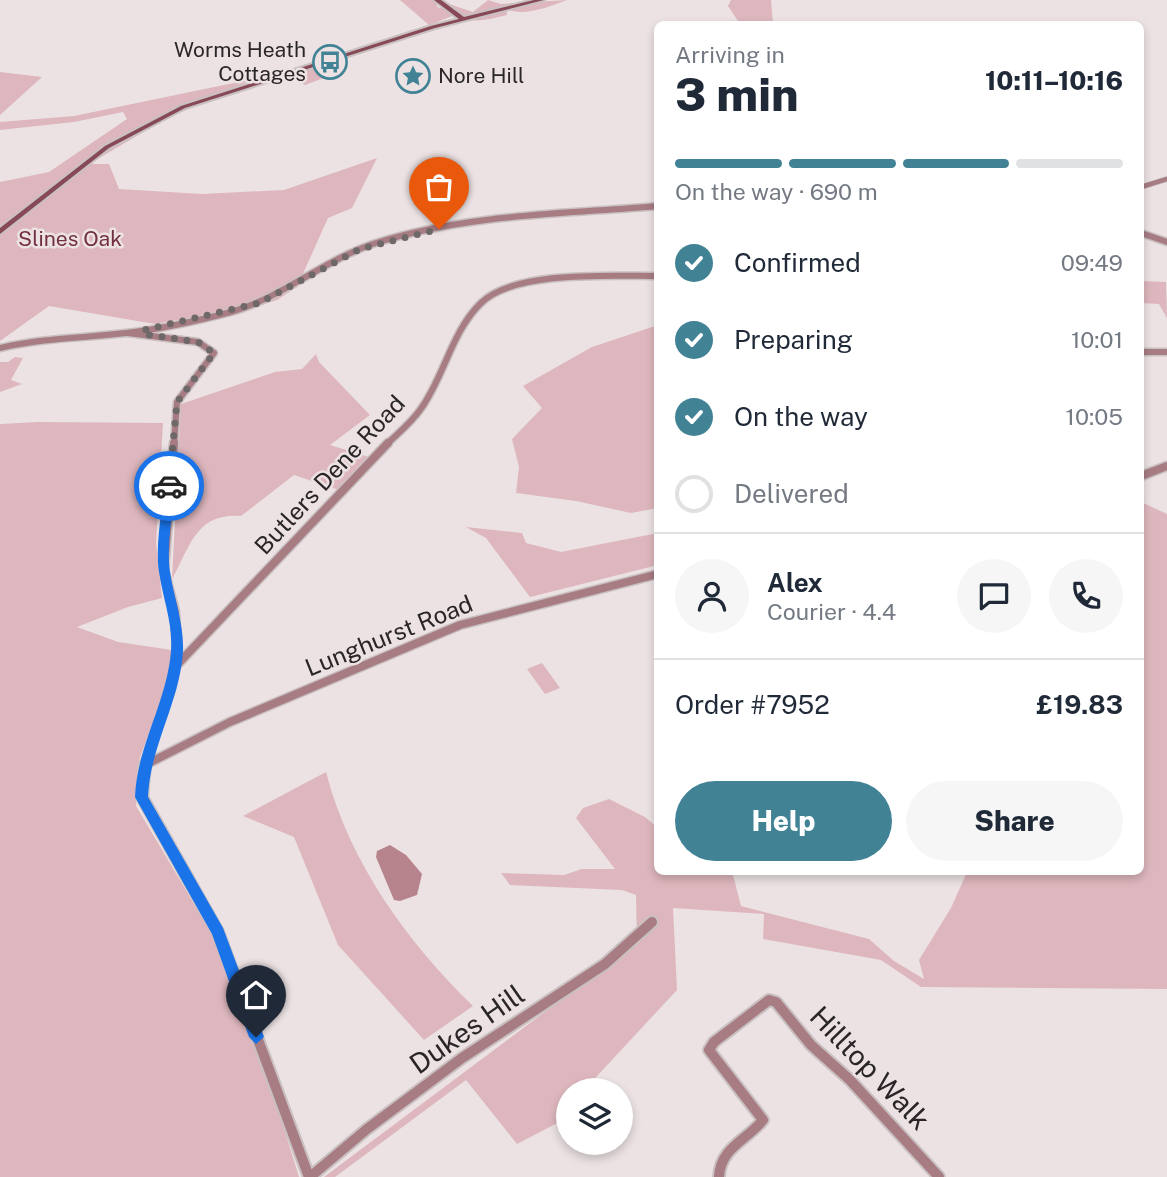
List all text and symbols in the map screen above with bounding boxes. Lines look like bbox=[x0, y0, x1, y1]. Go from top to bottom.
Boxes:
place label: Worms Heath Cottages bbox=[174, 37, 306, 86]
text: Arriving in bbox=[675, 41, 785, 68]
bus stop icon: Worms Heath Cottages bbox=[311, 43, 349, 81]
place icon: Nore Hill bbox=[394, 57, 432, 95]
place label: Nore Hill bbox=[438, 63, 524, 88]
text: 10:11–10:16 bbox=[985, 65, 1123, 96]
text: 3 min bbox=[675, 67, 799, 121]
pin bbox=[409, 157, 469, 229]
icon: bag bbox=[420, 168, 458, 206]
text: On the way · 690 m bbox=[675, 178, 878, 205]
park label: Slines Oak bbox=[18, 226, 122, 251]
icon: check bbox=[675, 244, 713, 282]
text: Confirmed bbox=[734, 247, 861, 278]
text: 09:49 bbox=[1061, 249, 1123, 276]
icon: check bbox=[675, 321, 713, 359]
text: Preparing bbox=[734, 324, 853, 355]
text: 10:01 bbox=[1071, 326, 1123, 353]
street label: Butlers Dene Road bbox=[248, 389, 410, 560]
icon: check bbox=[675, 398, 713, 436]
text: On the way bbox=[734, 401, 868, 432]
text: 10:05 bbox=[1066, 403, 1123, 430]
courier bbox=[134, 451, 204, 521]
icon: car bbox=[150, 467, 188, 505]
text: Delivered bbox=[734, 478, 849, 509]
button: person bbox=[675, 559, 749, 633]
button: chat bbox=[957, 559, 1031, 633]
button: phone bbox=[1049, 559, 1123, 633]
text: Alex bbox=[767, 567, 823, 598]
street label: Lunghurst Road bbox=[301, 589, 476, 681]
text: Courier · 4.4 bbox=[767, 598, 896, 625]
text: Order #7952 bbox=[675, 689, 830, 720]
text: £19.83 bbox=[1036, 689, 1123, 720]
button: Help bbox=[675, 781, 892, 861]
button: Share bbox=[906, 781, 1123, 861]
pin bbox=[226, 965, 286, 1037]
icon: home bbox=[237, 976, 275, 1014]
street label: Dukes Hill bbox=[403, 977, 531, 1080]
street label: Hilltop Walk bbox=[804, 999, 937, 1136]
map controls bbox=[556, 1078, 633, 1155]
button: layers bbox=[556, 1078, 633, 1155]

